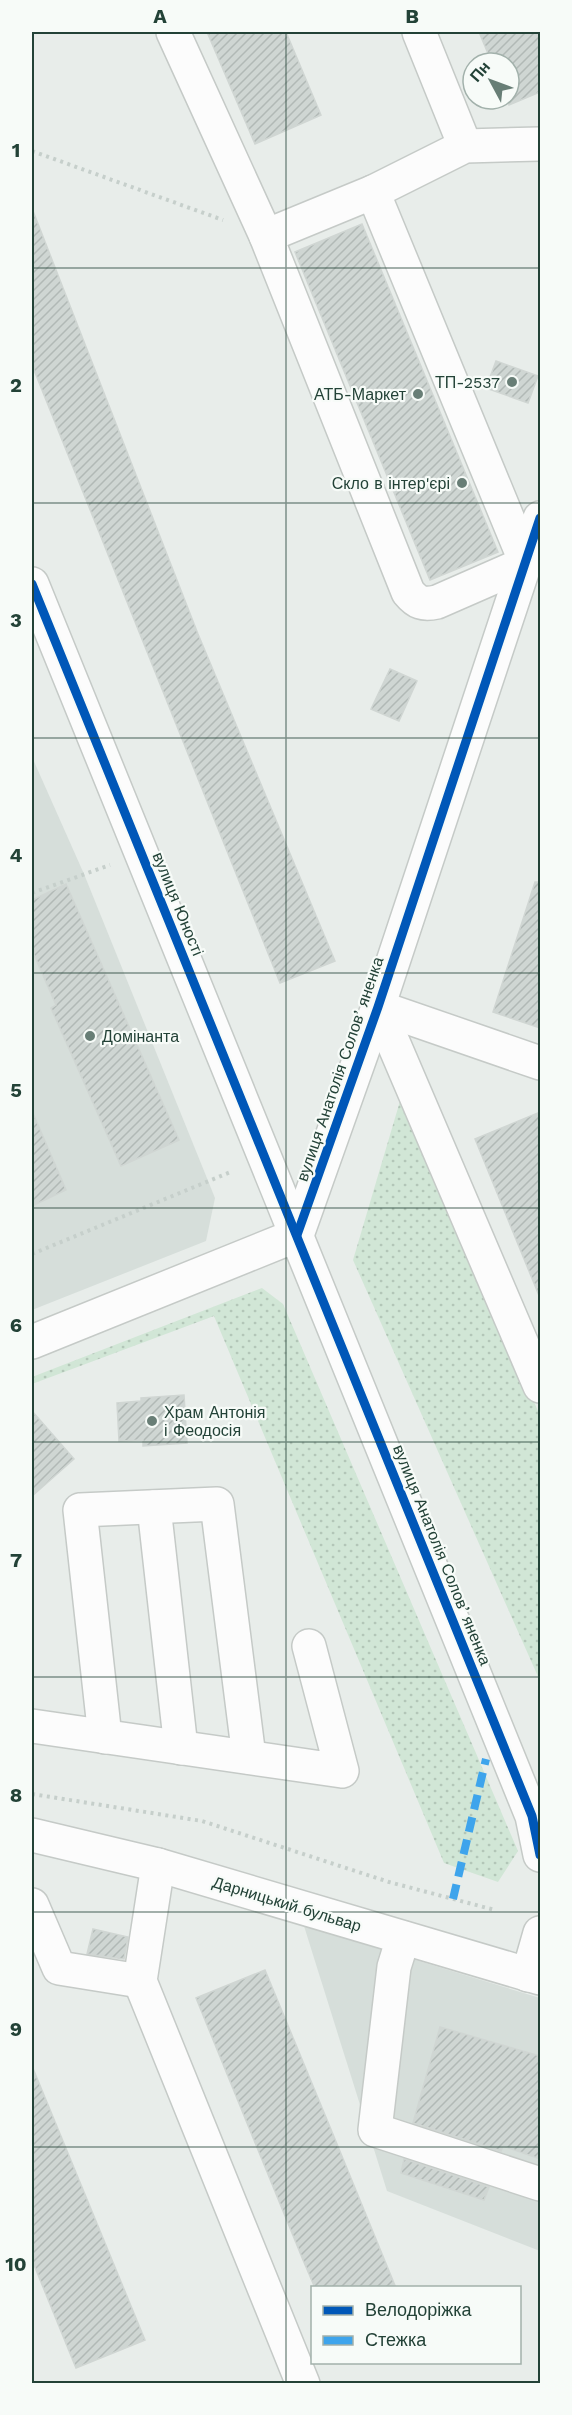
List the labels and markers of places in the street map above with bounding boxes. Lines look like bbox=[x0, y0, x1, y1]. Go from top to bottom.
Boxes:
place label: ТП-2537 bbox=[435, 373, 500, 392]
marker: ТП-2537 bbox=[505, 375, 519, 389]
place label: АТБ-Маркет bbox=[314, 385, 407, 404]
marker: АТБ-Маркет bbox=[411, 387, 425, 401]
place label: Скло в інтер'єрі bbox=[332, 474, 450, 493]
marker: Скло в інтер'єрі bbox=[455, 476, 469, 490]
place label: Домінанта bbox=[102, 1027, 179, 1046]
marker: Домінанта bbox=[83, 1029, 97, 1043]
place label: Храм Антонія і Феодосія bbox=[164, 1403, 266, 1440]
marker: Храм Антонія і Феодосія bbox=[145, 1414, 159, 1428]

